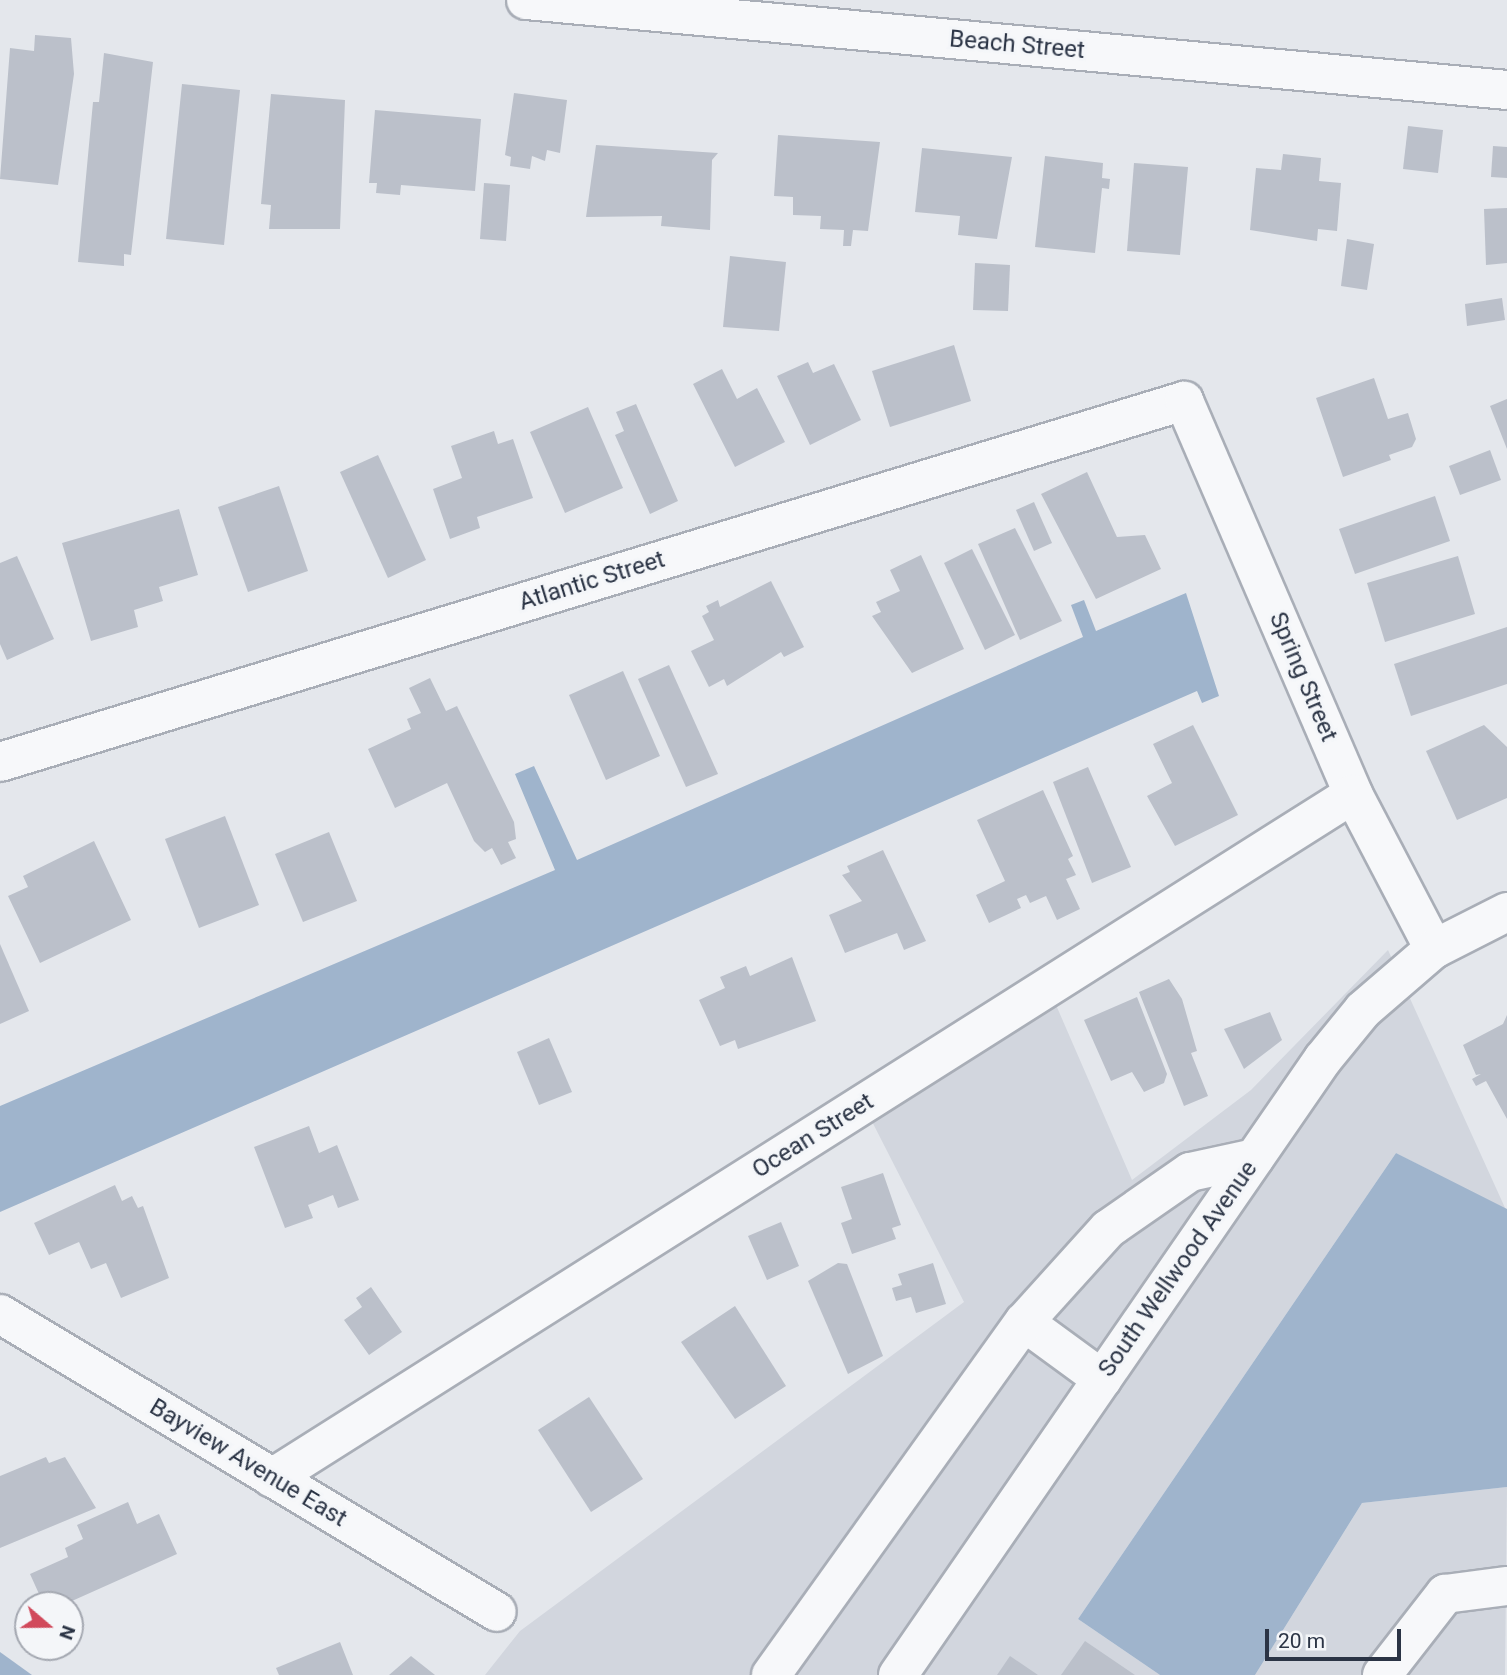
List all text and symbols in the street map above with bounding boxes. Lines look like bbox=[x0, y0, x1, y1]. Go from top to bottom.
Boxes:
street label: Beach Street bbox=[948, 25, 1086, 65]
street label: Atlantic Street bbox=[516, 545, 668, 617]
street label: Spring Street bbox=[1263, 608, 1343, 746]
street label: Ocean Street bbox=[747, 1087, 879, 1185]
street label: South Wellwood Avenue bbox=[1093, 1156, 1263, 1382]
street label: Bayview Avenue East bbox=[144, 1393, 352, 1533]
north arrow bbox=[14, 1591, 84, 1661]
scale bar bbox=[1269, 1616, 1406, 1660]
text: N bbox=[54, 1622, 80, 1643]
text: 20 m bbox=[1278, 1629, 1325, 1653]

